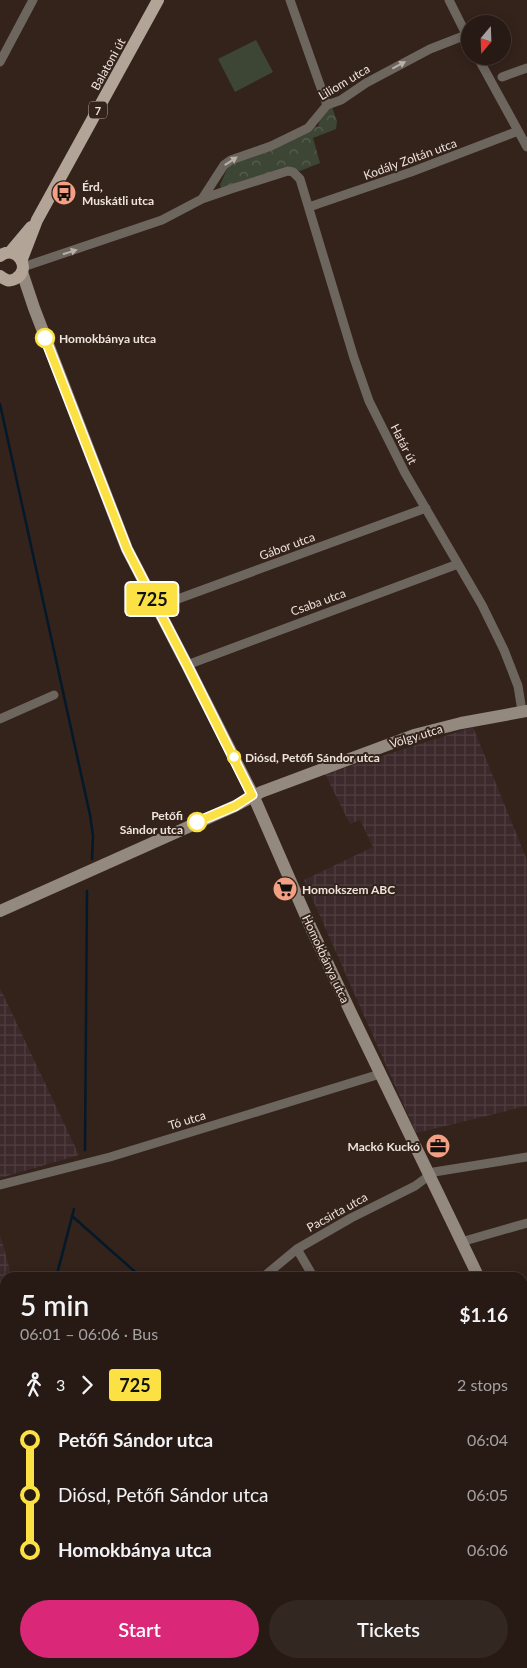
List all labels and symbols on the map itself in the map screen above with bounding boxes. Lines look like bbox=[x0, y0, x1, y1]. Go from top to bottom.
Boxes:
north arrow bbox=[461, 15, 511, 65]
street label: Balatoni út bbox=[88, 35, 129, 93]
street label: Liliom utca bbox=[316, 61, 372, 103]
one-way arrow bbox=[392, 61, 407, 69]
road number: 7 bbox=[89, 102, 107, 118]
street label: Kodály Zoltán utca bbox=[361, 135, 459, 183]
one-way arrow bbox=[224, 157, 238, 166]
place label: Érd, Muskátli utca bbox=[82, 179, 154, 208]
bus stop icon: Érd, Muskátli utca bbox=[51, 180, 77, 206]
one-way arrow bbox=[62, 247, 77, 255]
marker: Homokbánya utca bbox=[35, 328, 55, 348]
place label: Homokbánya utca bbox=[59, 331, 156, 346]
street label: Határ út bbox=[387, 421, 421, 467]
street label: Gábor utca bbox=[257, 529, 317, 563]
line badge: 725 bbox=[123, 583, 181, 615]
street label: Csaba utca bbox=[288, 585, 348, 619]
street label: Völgy utca bbox=[388, 721, 444, 751]
marker: Diósd, Petőfi Sándor utca bbox=[227, 750, 241, 764]
place label: Diósd, Petőfi Sándor utca bbox=[245, 750, 380, 765]
place label: Petőfi Sándor utca bbox=[120, 808, 183, 837]
marker: Petőfi Sándor utca bbox=[187, 812, 207, 832]
supermarket icon: Homokszem ABC bbox=[272, 876, 298, 902]
place label: Homokszem ABC bbox=[302, 882, 395, 897]
street label: Homokbánya utca bbox=[299, 913, 353, 1005]
street label: Tó utca bbox=[167, 1107, 207, 1133]
office icon: Mackó Kuckó bbox=[425, 1133, 451, 1159]
place label: Mackó Kuckó bbox=[348, 1139, 420, 1154]
street label: Pacsirta utca bbox=[304, 1189, 370, 1235]

